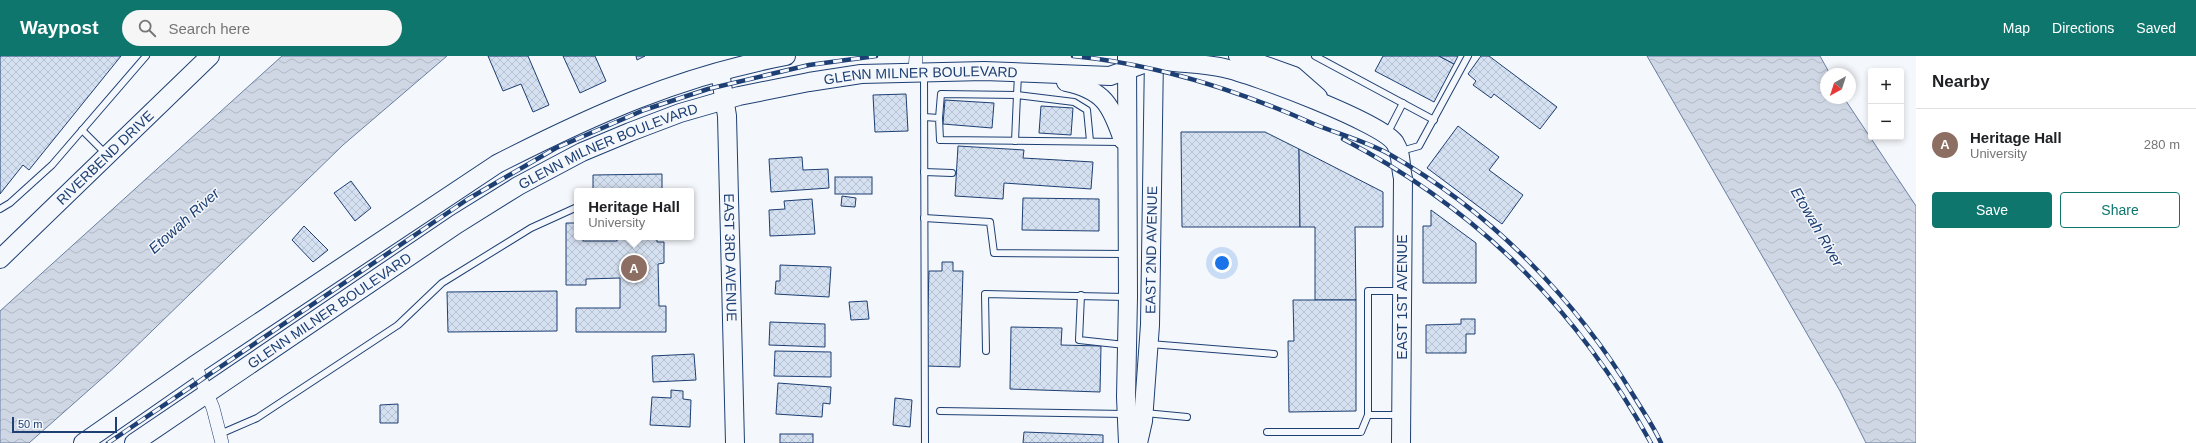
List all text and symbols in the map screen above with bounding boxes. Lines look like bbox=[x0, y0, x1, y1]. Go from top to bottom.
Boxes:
search box bbox=[122, 10, 402, 46]
text: Waypost bbox=[20, 17, 98, 38]
icon: search bbox=[136, 17, 158, 39]
text: Search here bbox=[168, 20, 250, 37]
text: Map bbox=[2003, 20, 2030, 36]
text: Directions bbox=[2052, 20, 2114, 36]
text: Saved bbox=[2136, 20, 2176, 36]
street label: GLENN MILNER BOULEVARD bbox=[823, 63, 1018, 88]
north arrow bbox=[1820, 68, 1856, 104]
map controls bbox=[1868, 68, 1904, 140]
button: + bbox=[1868, 68, 1904, 104]
text: Nearby bbox=[1932, 72, 1990, 91]
street label: GLENN MILNER BOULEVARD bbox=[516, 100, 700, 192]
button: − bbox=[1868, 104, 1904, 140]
street label: RIVERBEND DRIVE bbox=[53, 107, 157, 208]
text: Heritage Hall bbox=[1970, 129, 2062, 146]
text: A bbox=[1940, 137, 1950, 152]
text: 280 m bbox=[2144, 137, 2180, 152]
text: University bbox=[1970, 146, 2027, 161]
water label: Etowah River bbox=[145, 184, 223, 257]
water label: Etowah River bbox=[1788, 184, 1848, 270]
street label: EAST 2ND AVENUE bbox=[1142, 186, 1160, 314]
popup bbox=[574, 188, 694, 240]
button: Save bbox=[1932, 192, 2052, 228]
button: Share bbox=[2060, 192, 2180, 228]
street label: EAST 3RD AVENUE bbox=[721, 193, 740, 322]
text: Heritage Hall bbox=[588, 198, 680, 215]
text: University bbox=[588, 215, 645, 230]
street label: EAST 1ST AVENUE bbox=[1394, 234, 1410, 360]
street label: GLENN MILNER BOULEVARD bbox=[244, 249, 414, 372]
pin: A bbox=[621, 253, 647, 283]
your location bbox=[1212, 253, 1232, 273]
scale bar bbox=[12, 415, 117, 434]
text: 50 m bbox=[18, 418, 42, 430]

